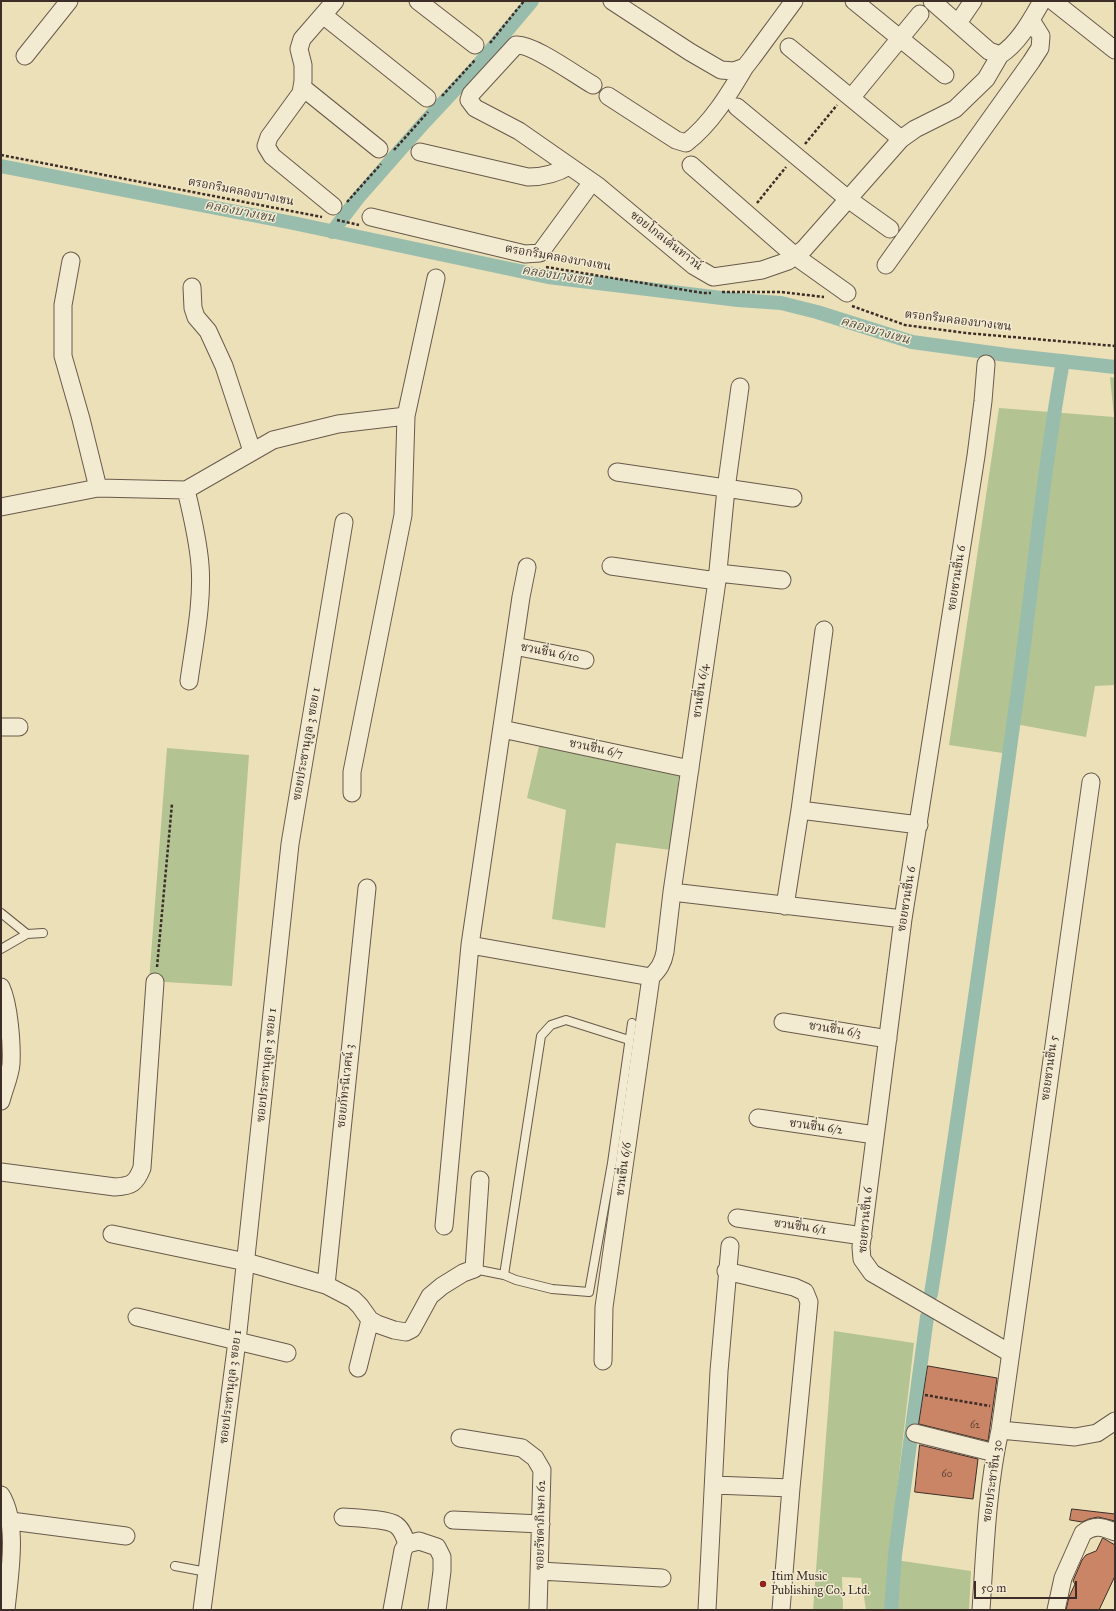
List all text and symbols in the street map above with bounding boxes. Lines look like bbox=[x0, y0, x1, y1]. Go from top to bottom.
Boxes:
street label: ตรอกริมคลองบางเขน bbox=[187, 175, 295, 209]
water label: คลองบางเขน bbox=[203, 198, 277, 226]
street label: ซอยโกลเด้นทาวน์ bbox=[627, 208, 705, 274]
street label: ตรอกริมคลองบางเขน bbox=[504, 242, 612, 274]
water label: คลองบางเขน bbox=[520, 263, 594, 289]
street label: ตรอกริมคลองบางเขน bbox=[904, 307, 1012, 335]
water label: คลองบางเขน bbox=[838, 314, 912, 348]
street label: ซอยชวนชื่น 6 bbox=[945, 544, 969, 612]
street label: ชวนชื่น 6/10 bbox=[519, 640, 581, 666]
street label: ชวนชื่น 6/4 bbox=[690, 663, 712, 719]
street label: ซอยประชานุกูล 3 ซอย 1 bbox=[290, 686, 324, 802]
street label: ชวนชื่น 6/7 bbox=[568, 736, 624, 762]
street label: ซอยชวนชื่น 6 bbox=[895, 865, 919, 933]
street label: ซอยประชานุกูล 3 ซอย 1 bbox=[254, 1007, 280, 1123]
street label: ชวนชื่น 6/3 bbox=[808, 1019, 862, 1041]
street label: ซอยชวนชื่น 5 bbox=[1038, 1035, 1062, 1101]
street label: ซอยภัทรนิเวศน์ 3 bbox=[334, 1043, 358, 1129]
street label: ชวนชื่น 6/2 bbox=[788, 1116, 844, 1138]
street label: ชวนชื่น 6/6 bbox=[613, 1141, 635, 1197]
street label: ซอยชวนชื่น 6 bbox=[856, 1186, 876, 1254]
street label: ชวนชื่น 6/1 bbox=[773, 1216, 827, 1238]
street label: ซอยประชานุกูล 3 ซอย 1 bbox=[217, 1329, 245, 1445]
house number: 62 bbox=[970, 1420, 980, 1432]
street label: ซอยประชาชื่น 30 bbox=[980, 1439, 1006, 1523]
house number: 60 bbox=[942, 1469, 952, 1481]
street label: ซอยรัชดาภิเษก 62 bbox=[533, 1480, 549, 1570]
place label: Itim Music Publishing Co., Ltd. bbox=[771, 1570, 870, 1598]
scale bar bbox=[976, 1573, 1079, 1599]
marker: Itim Music Publishing Co., Ltd. bbox=[758, 1579, 768, 1589]
text: 50 m bbox=[981, 1581, 1006, 1595]

